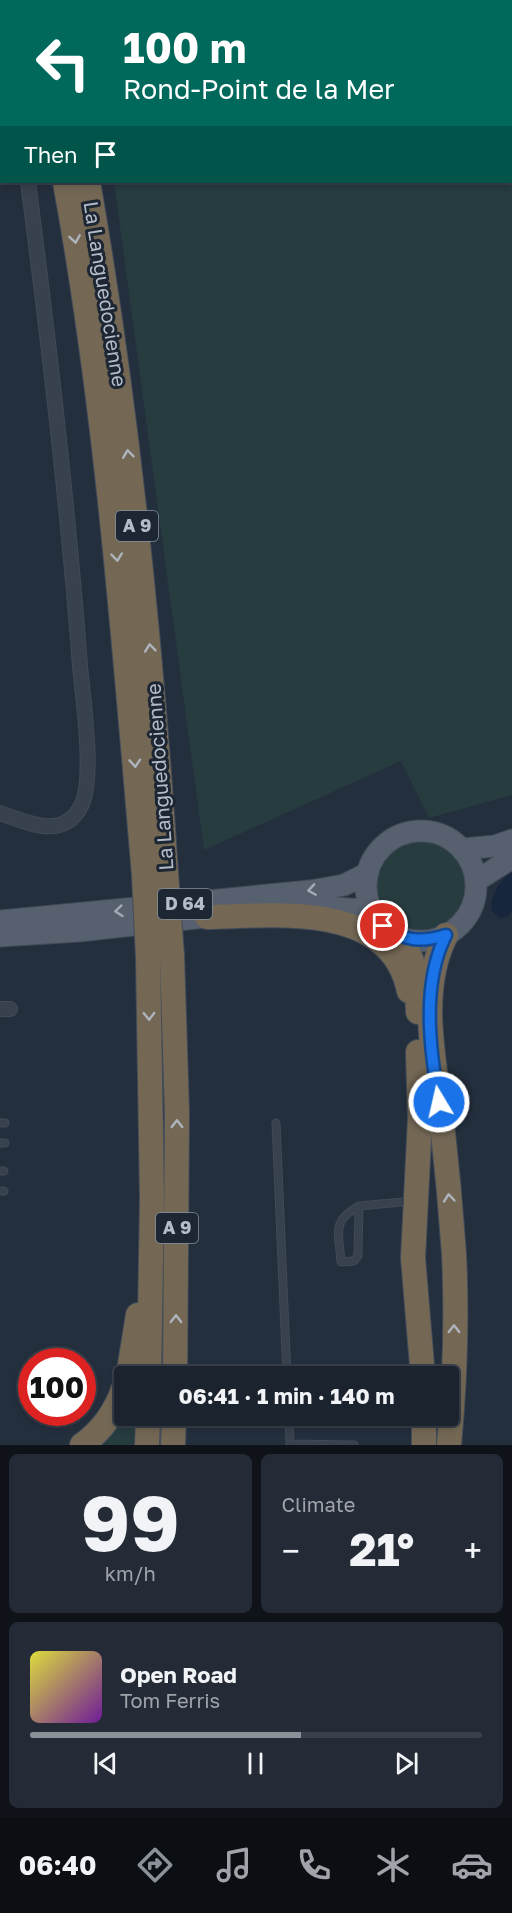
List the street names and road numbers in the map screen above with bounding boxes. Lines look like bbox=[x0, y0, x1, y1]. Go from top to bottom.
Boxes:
street label: La Languedocienne bbox=[79, 199, 133, 388]
road number: A 9 bbox=[116, 511, 158, 541]
street label: La Languedocienne bbox=[140, 683, 178, 871]
road number: D 64 bbox=[158, 889, 212, 919]
road number: A 9 bbox=[156, 1213, 198, 1243]

